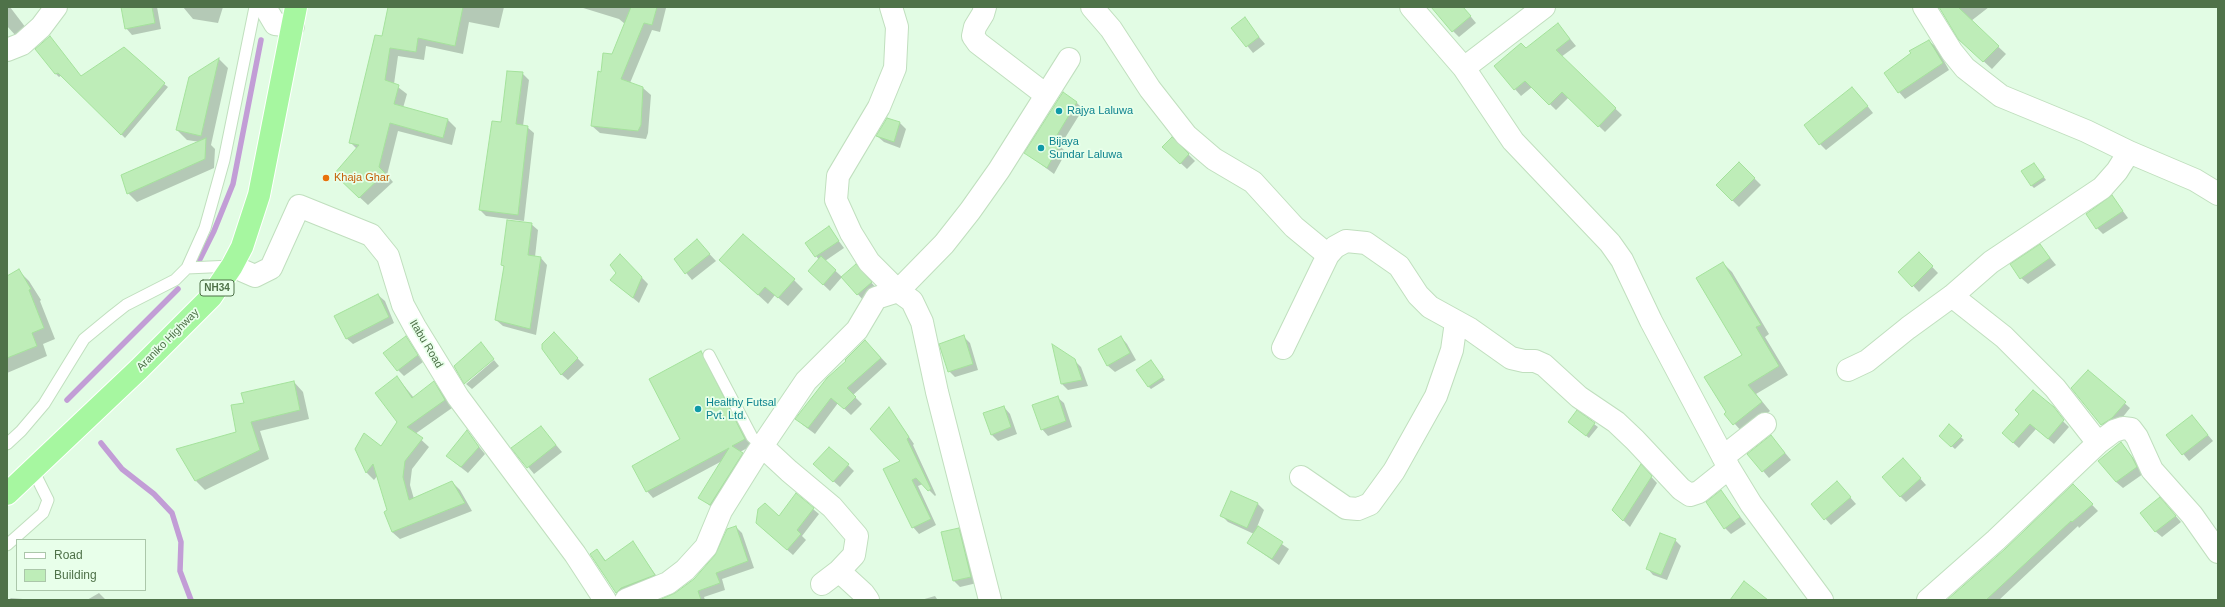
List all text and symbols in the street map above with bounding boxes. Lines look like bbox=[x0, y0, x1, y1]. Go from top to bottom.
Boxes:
place label: Rajya Laluwa bbox=[1067, 104, 1133, 118]
marker: Rajya Laluwa bbox=[1054, 106, 1064, 116]
place label: Bijaya Sundar Laluwa bbox=[1049, 135, 1122, 161]
marker: Bijaya Sundar Laluwa bbox=[1036, 143, 1046, 153]
place label: Khaja Ghar bbox=[334, 171, 390, 185]
marker: Khaja Ghar bbox=[321, 173, 331, 183]
road number: NH34 bbox=[200, 280, 234, 296]
street label: Araniko Highway bbox=[134, 306, 202, 374]
street label: Itabu Road bbox=[406, 318, 446, 370]
place label: Healthy Futsal Pvt. Ltd. bbox=[706, 396, 776, 422]
marker: Healthy Futsal Pvt. Ltd. bbox=[693, 404, 703, 414]
legend bbox=[16, 539, 146, 591]
text: Road bbox=[54, 548, 83, 562]
text: Building bbox=[54, 568, 97, 582]

